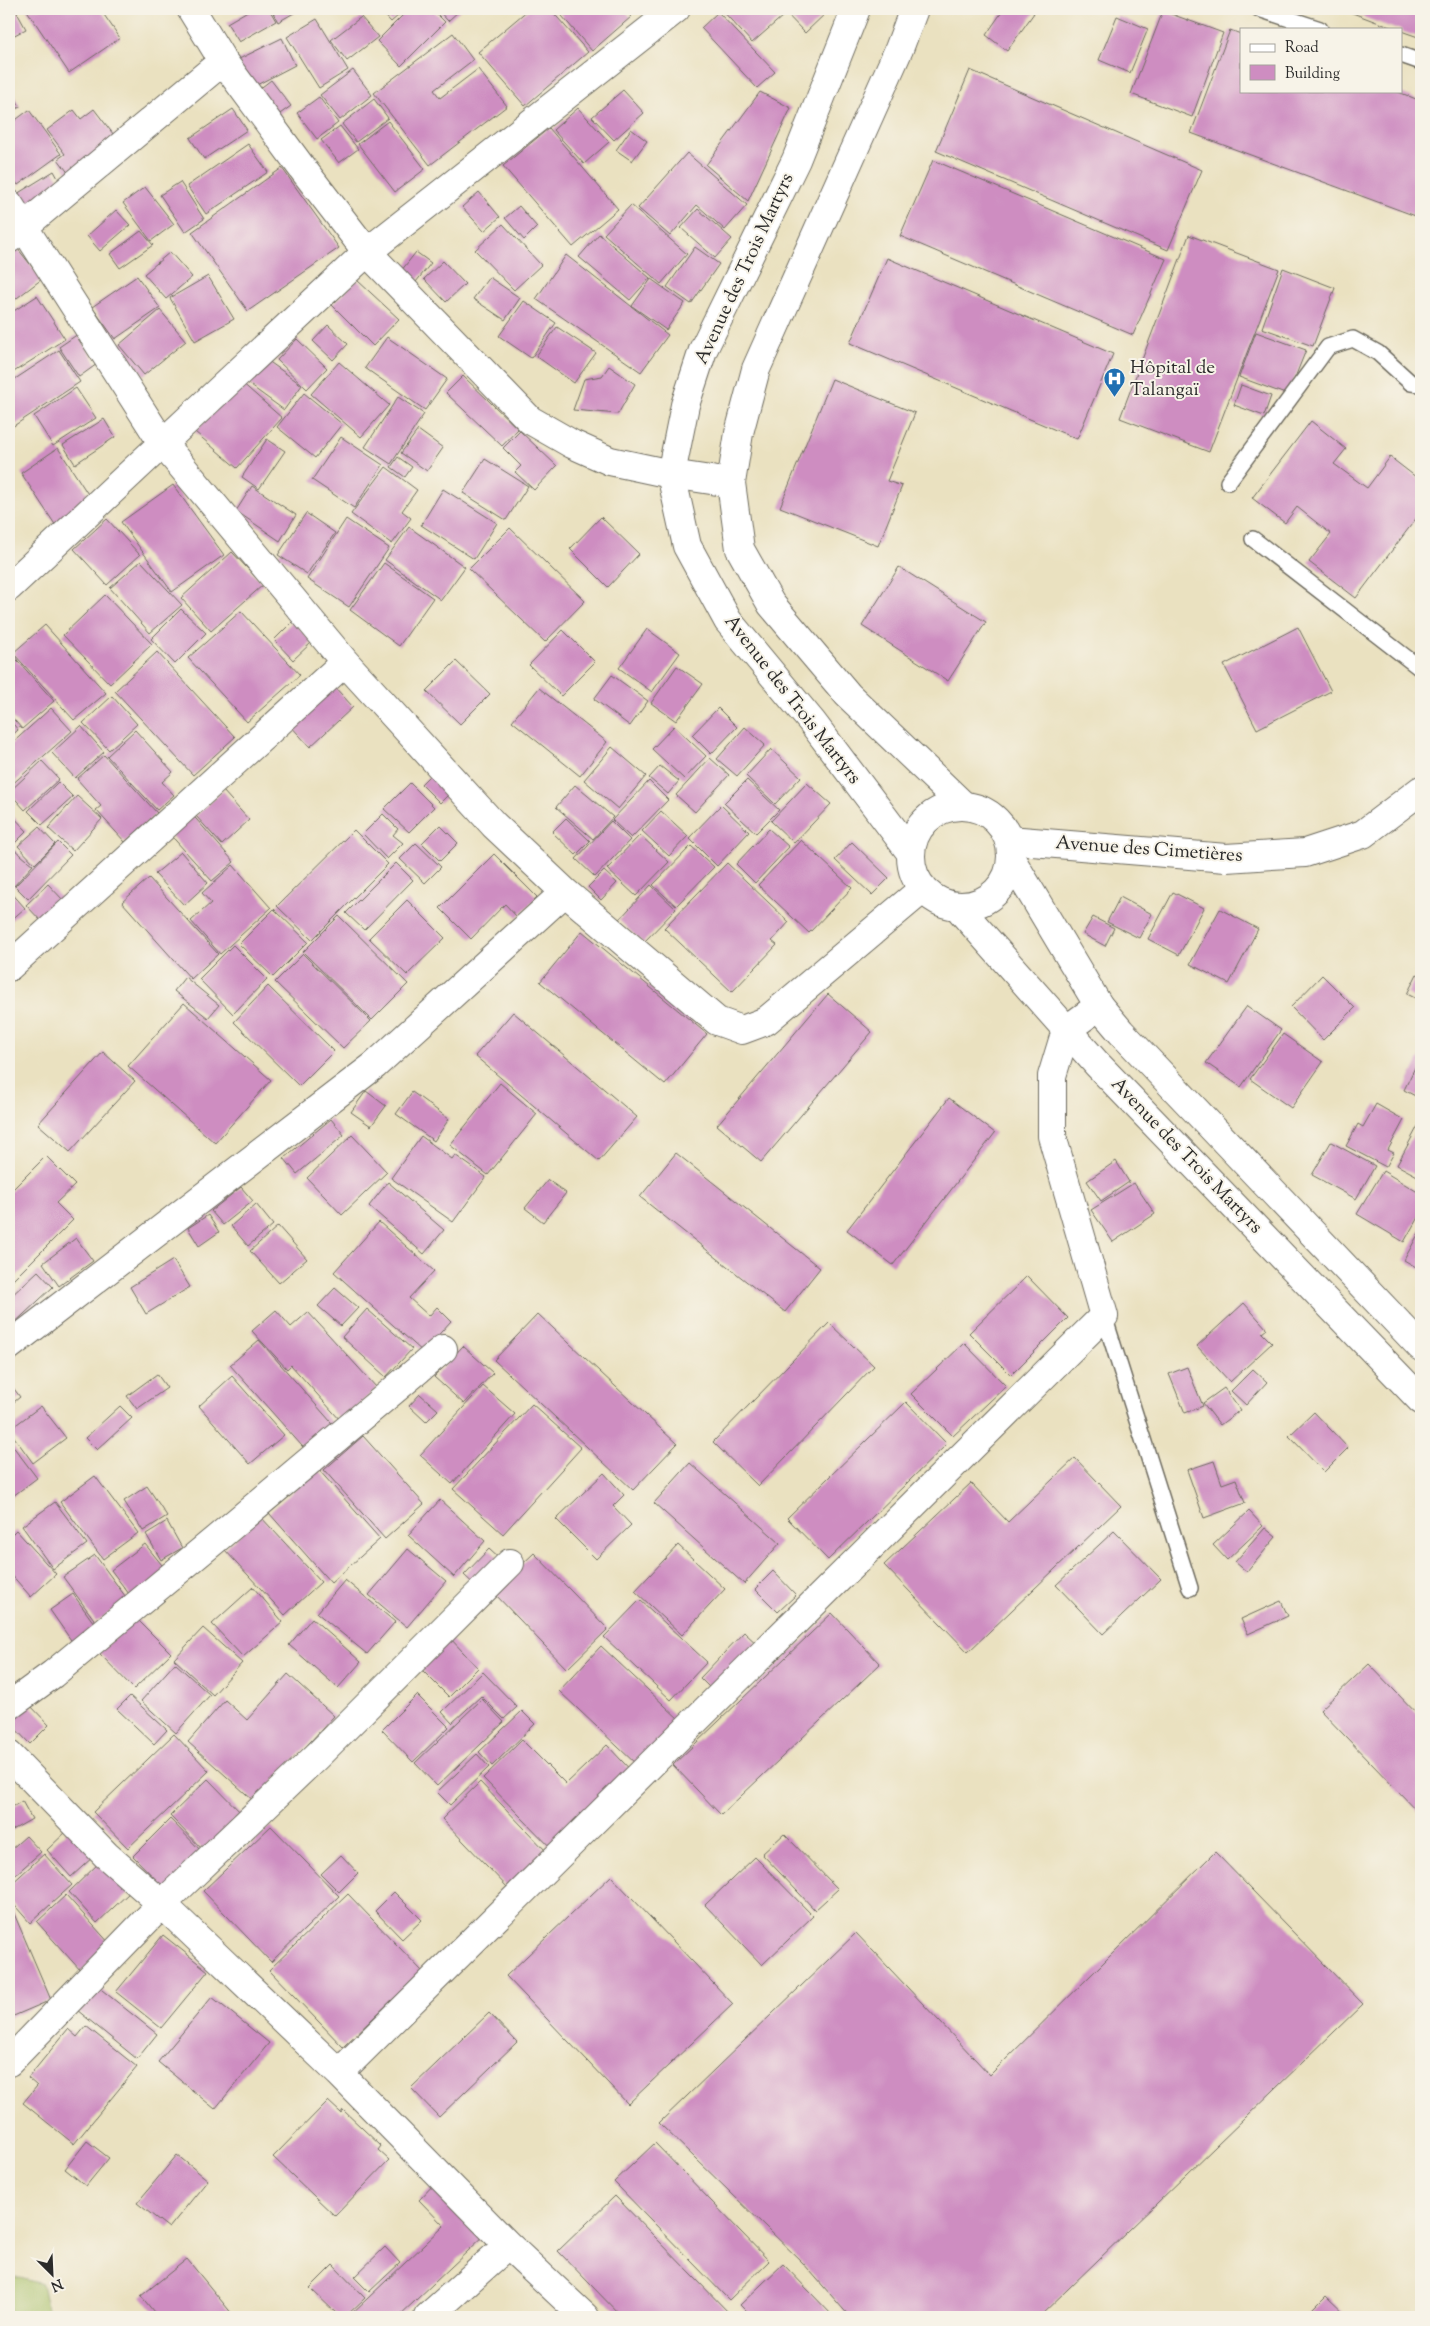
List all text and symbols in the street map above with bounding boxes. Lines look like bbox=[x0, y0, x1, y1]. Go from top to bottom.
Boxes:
legend bbox=[1240, 28, 1402, 92]
text: Road bbox=[1285, 38, 1319, 59]
text: Building bbox=[1285, 64, 1340, 85]
street label: Avenue des Trois Martyrs bbox=[689, 169, 801, 369]
place label: Hôpital de Talangaï bbox=[1130, 355, 1215, 404]
hospital icon: Hôpital de Talangaï bbox=[1102, 367, 1126, 398]
street label: Avenue des Trois Martyrs bbox=[717, 610, 867, 790]
street label: Avenue des Cimetières bbox=[1055, 830, 1243, 870]
street label: Avenue des Trois Martyrs bbox=[1104, 1072, 1268, 1240]
north arrow bbox=[28, 2248, 78, 2298]
text: N bbox=[47, 2273, 66, 2295]

